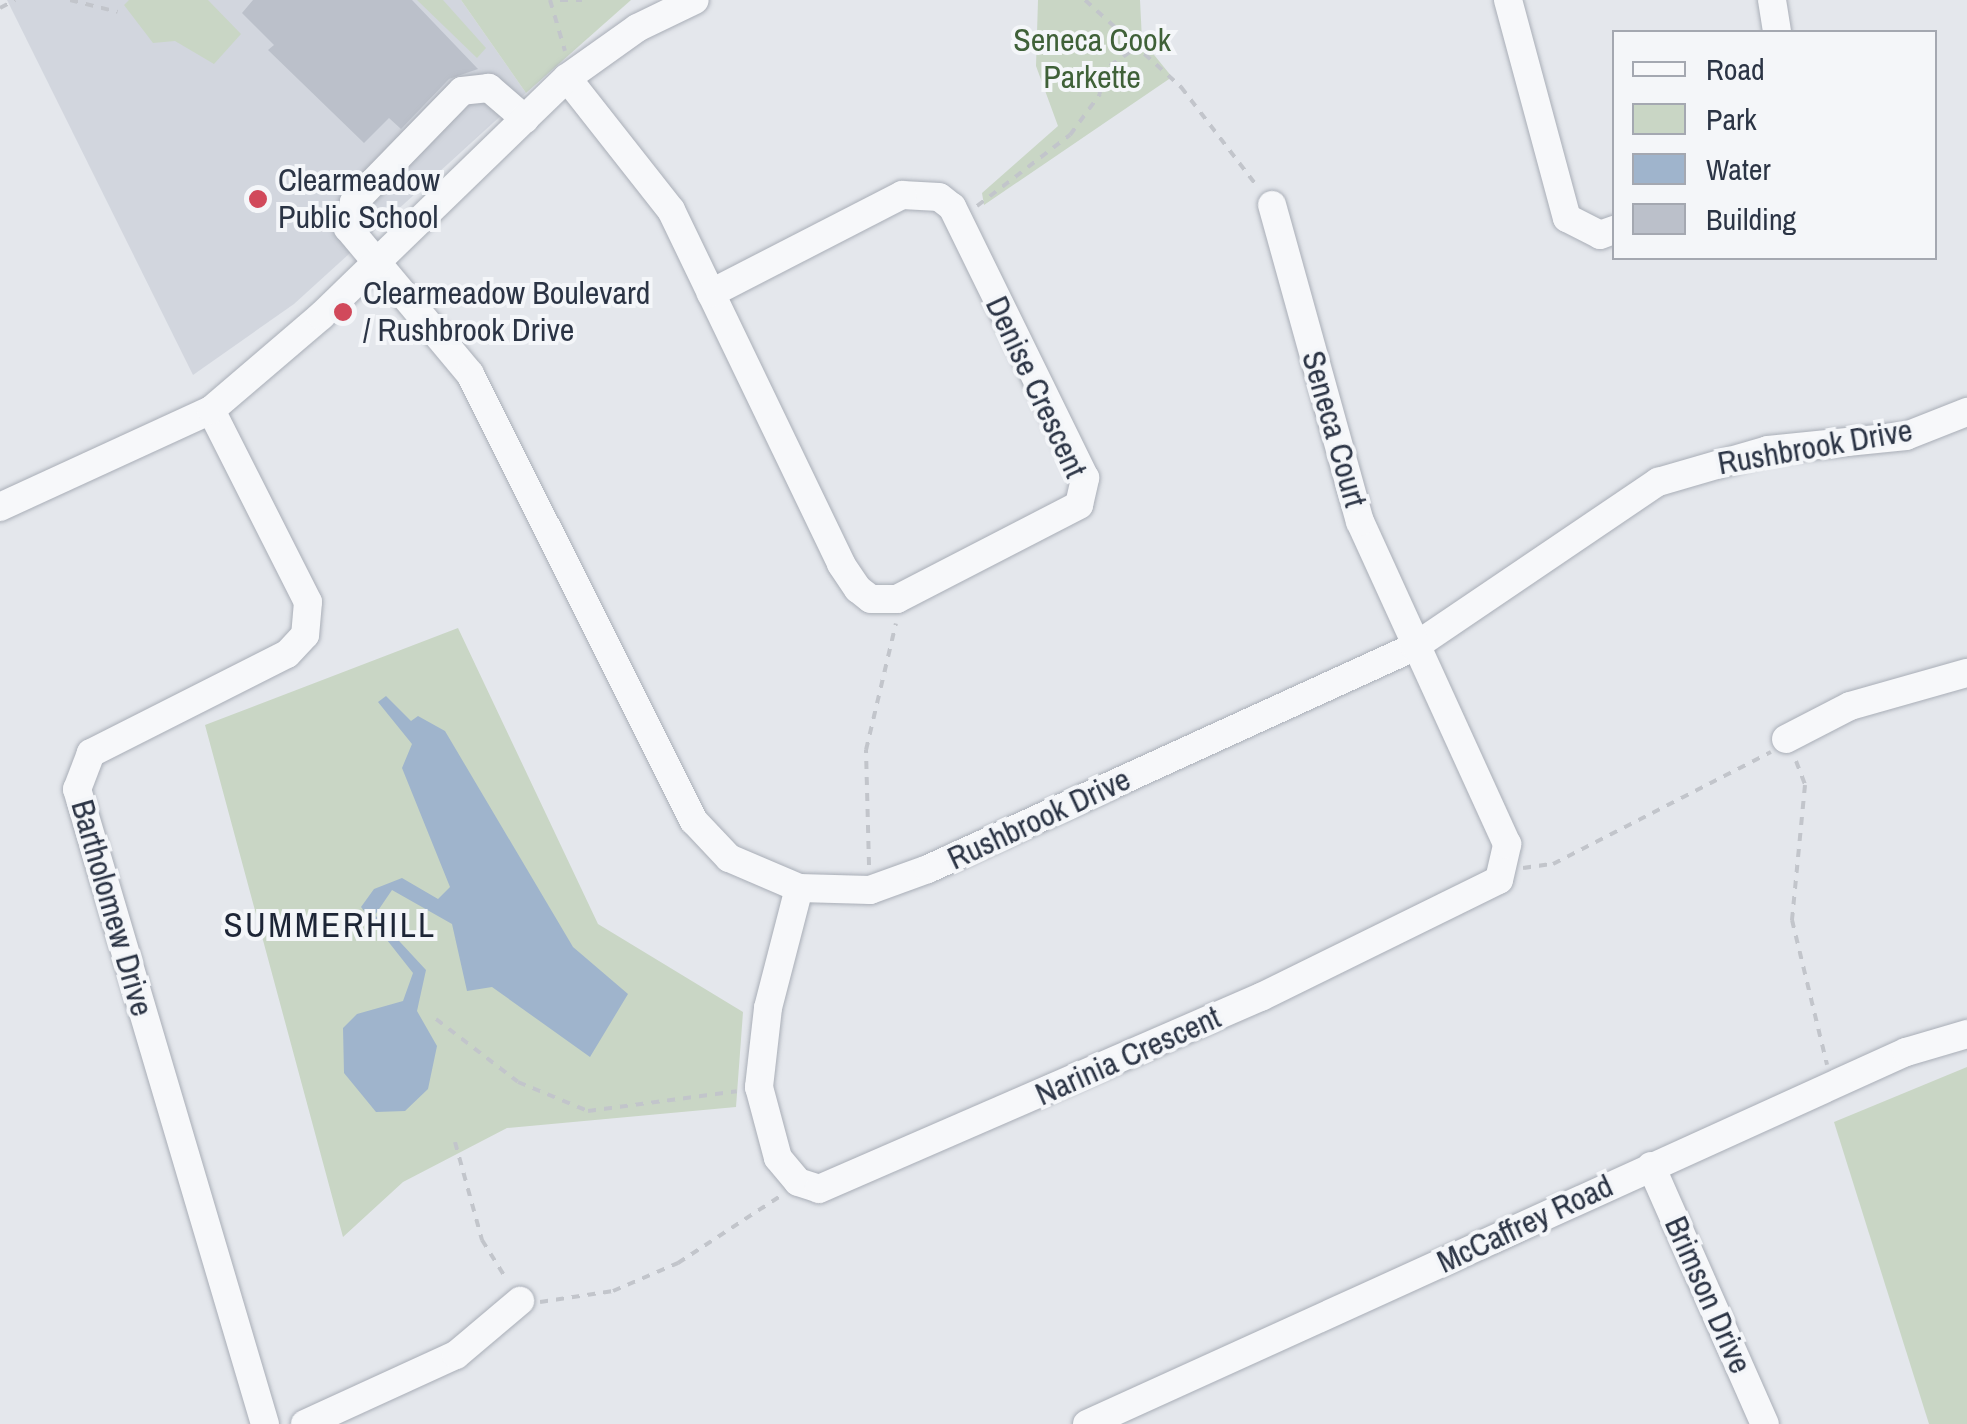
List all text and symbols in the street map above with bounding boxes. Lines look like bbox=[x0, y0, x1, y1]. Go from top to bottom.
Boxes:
park label: Seneca Cook Parkette bbox=[1013, 22, 1171, 97]
legend bbox=[1612, 30, 1937, 260]
text: Road bbox=[1706, 49, 1765, 89]
text: Park bbox=[1706, 99, 1757, 139]
text: Water bbox=[1706, 149, 1771, 189]
place label: Clearmeadow Public School bbox=[278, 162, 440, 237]
marker: Clearmeadow Public School bbox=[247, 188, 269, 210]
text: Building bbox=[1706, 199, 1796, 239]
place label: Clearmeadow Boulevard / Rushbrook Drive bbox=[363, 275, 650, 350]
street label: Denise Crescent bbox=[977, 290, 1095, 484]
marker: Clearmeadow Boulevard / Rushbrook Drive bbox=[332, 301, 354, 323]
street label: Seneca Court bbox=[1293, 347, 1375, 511]
street label: Rushbrook Drive bbox=[1715, 411, 1915, 483]
street label: Rushbrook Drive bbox=[942, 760, 1136, 878]
street label: Bartholomew Drive bbox=[63, 795, 161, 1021]
district label: SUMMERHILL bbox=[223, 904, 437, 946]
street label: Narinia Crescent bbox=[1030, 998, 1226, 1114]
street label: McCaffrey Road bbox=[1431, 1167, 1619, 1281]
street label: Brimson Drive bbox=[1656, 1211, 1760, 1379]

